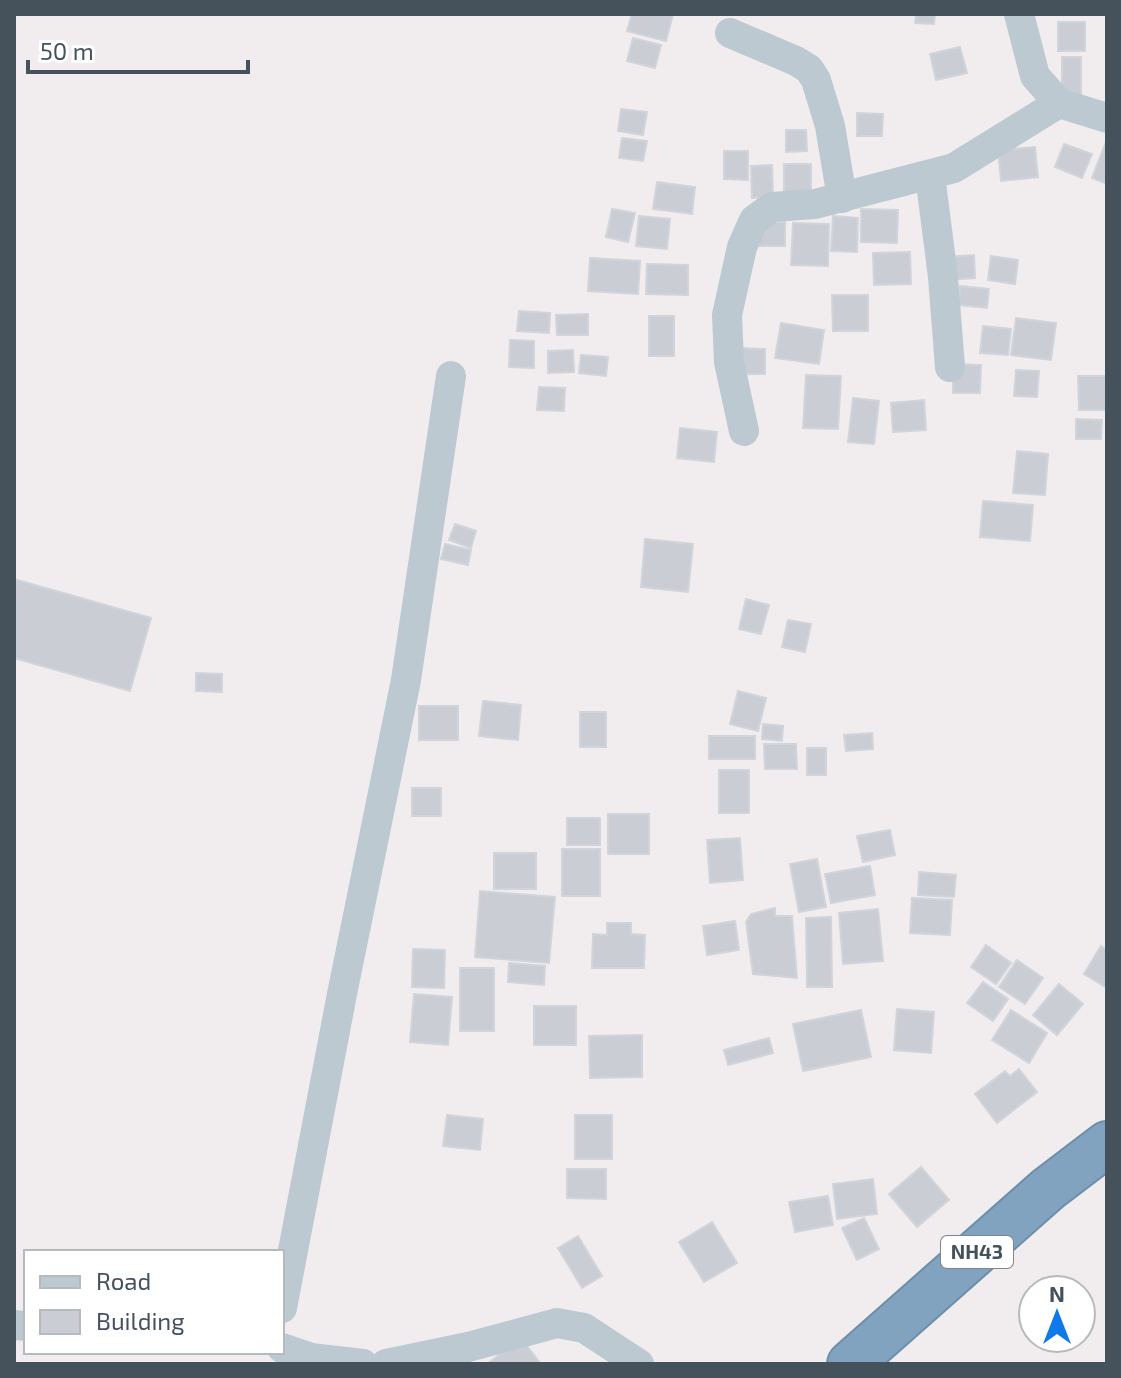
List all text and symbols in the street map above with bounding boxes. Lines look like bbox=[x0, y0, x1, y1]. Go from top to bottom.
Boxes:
scale bar bbox=[28, 24, 248, 74]
text: 50 m bbox=[40, 36, 94, 65]
road number: NH43 bbox=[941, 1236, 1013, 1268]
legend bbox=[24, 1250, 284, 1354]
text: Road bbox=[96, 1266, 151, 1295]
north arrow bbox=[1017, 1274, 1097, 1354]
text: N bbox=[1049, 1280, 1065, 1306]
text: Building bbox=[96, 1306, 185, 1335]

